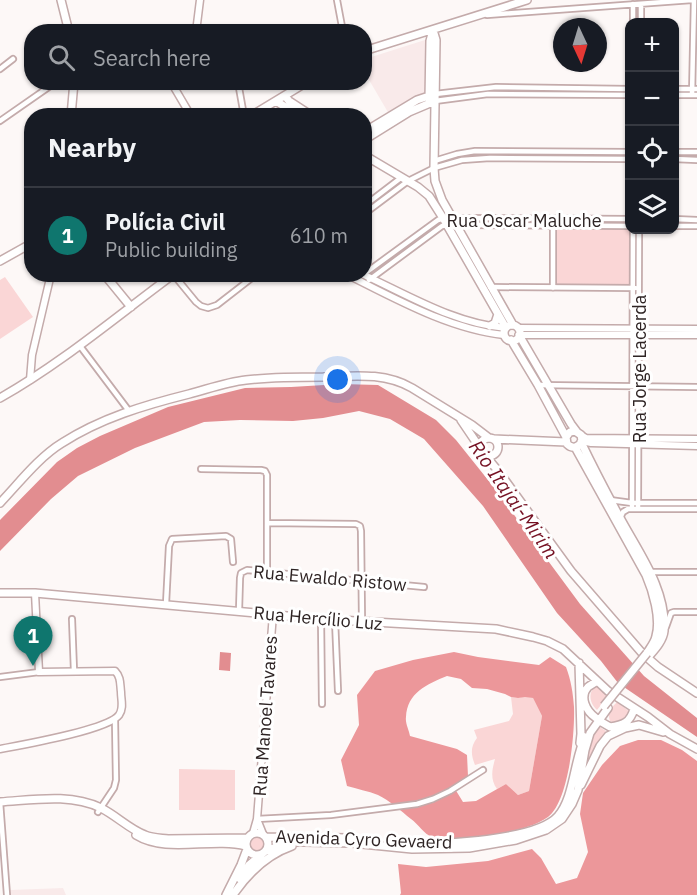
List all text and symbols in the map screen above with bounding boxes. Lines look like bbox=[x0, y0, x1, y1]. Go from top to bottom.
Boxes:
north arrow bbox=[553, 18, 607, 72]
map controls bbox=[625, 18, 679, 234]
button: + bbox=[625, 18, 679, 72]
search box bbox=[24, 24, 372, 90]
icon: search bbox=[45, 41, 78, 74]
text: Search here bbox=[93, 43, 211, 72]
button: − bbox=[625, 72, 679, 126]
button: locate bbox=[625, 126, 679, 180]
text: Nearby bbox=[48, 130, 136, 164]
button: layers bbox=[625, 180, 679, 234]
text: Polícia Civil bbox=[105, 207, 225, 236]
street label: Rua Oscar Maluche bbox=[446, 209, 602, 232]
text: 1 bbox=[62, 222, 74, 249]
text: 610 m bbox=[290, 222, 348, 249]
text: Public building bbox=[105, 236, 237, 263]
street label: Rua Jorge Lacerda bbox=[628, 294, 651, 443]
your location bbox=[323, 365, 352, 394]
water label: Rio Itajaí-Mirim bbox=[463, 434, 565, 564]
street label: Rua Ewaldo Ristow bbox=[252, 560, 408, 596]
street label: Rua Hercílio Luz bbox=[253, 601, 383, 635]
pin: 1 bbox=[14, 616, 52, 666]
street label: Rua Manoel Tavares bbox=[248, 635, 282, 797]
street label: Avenida Cyro Gevaerd bbox=[275, 824, 453, 854]

